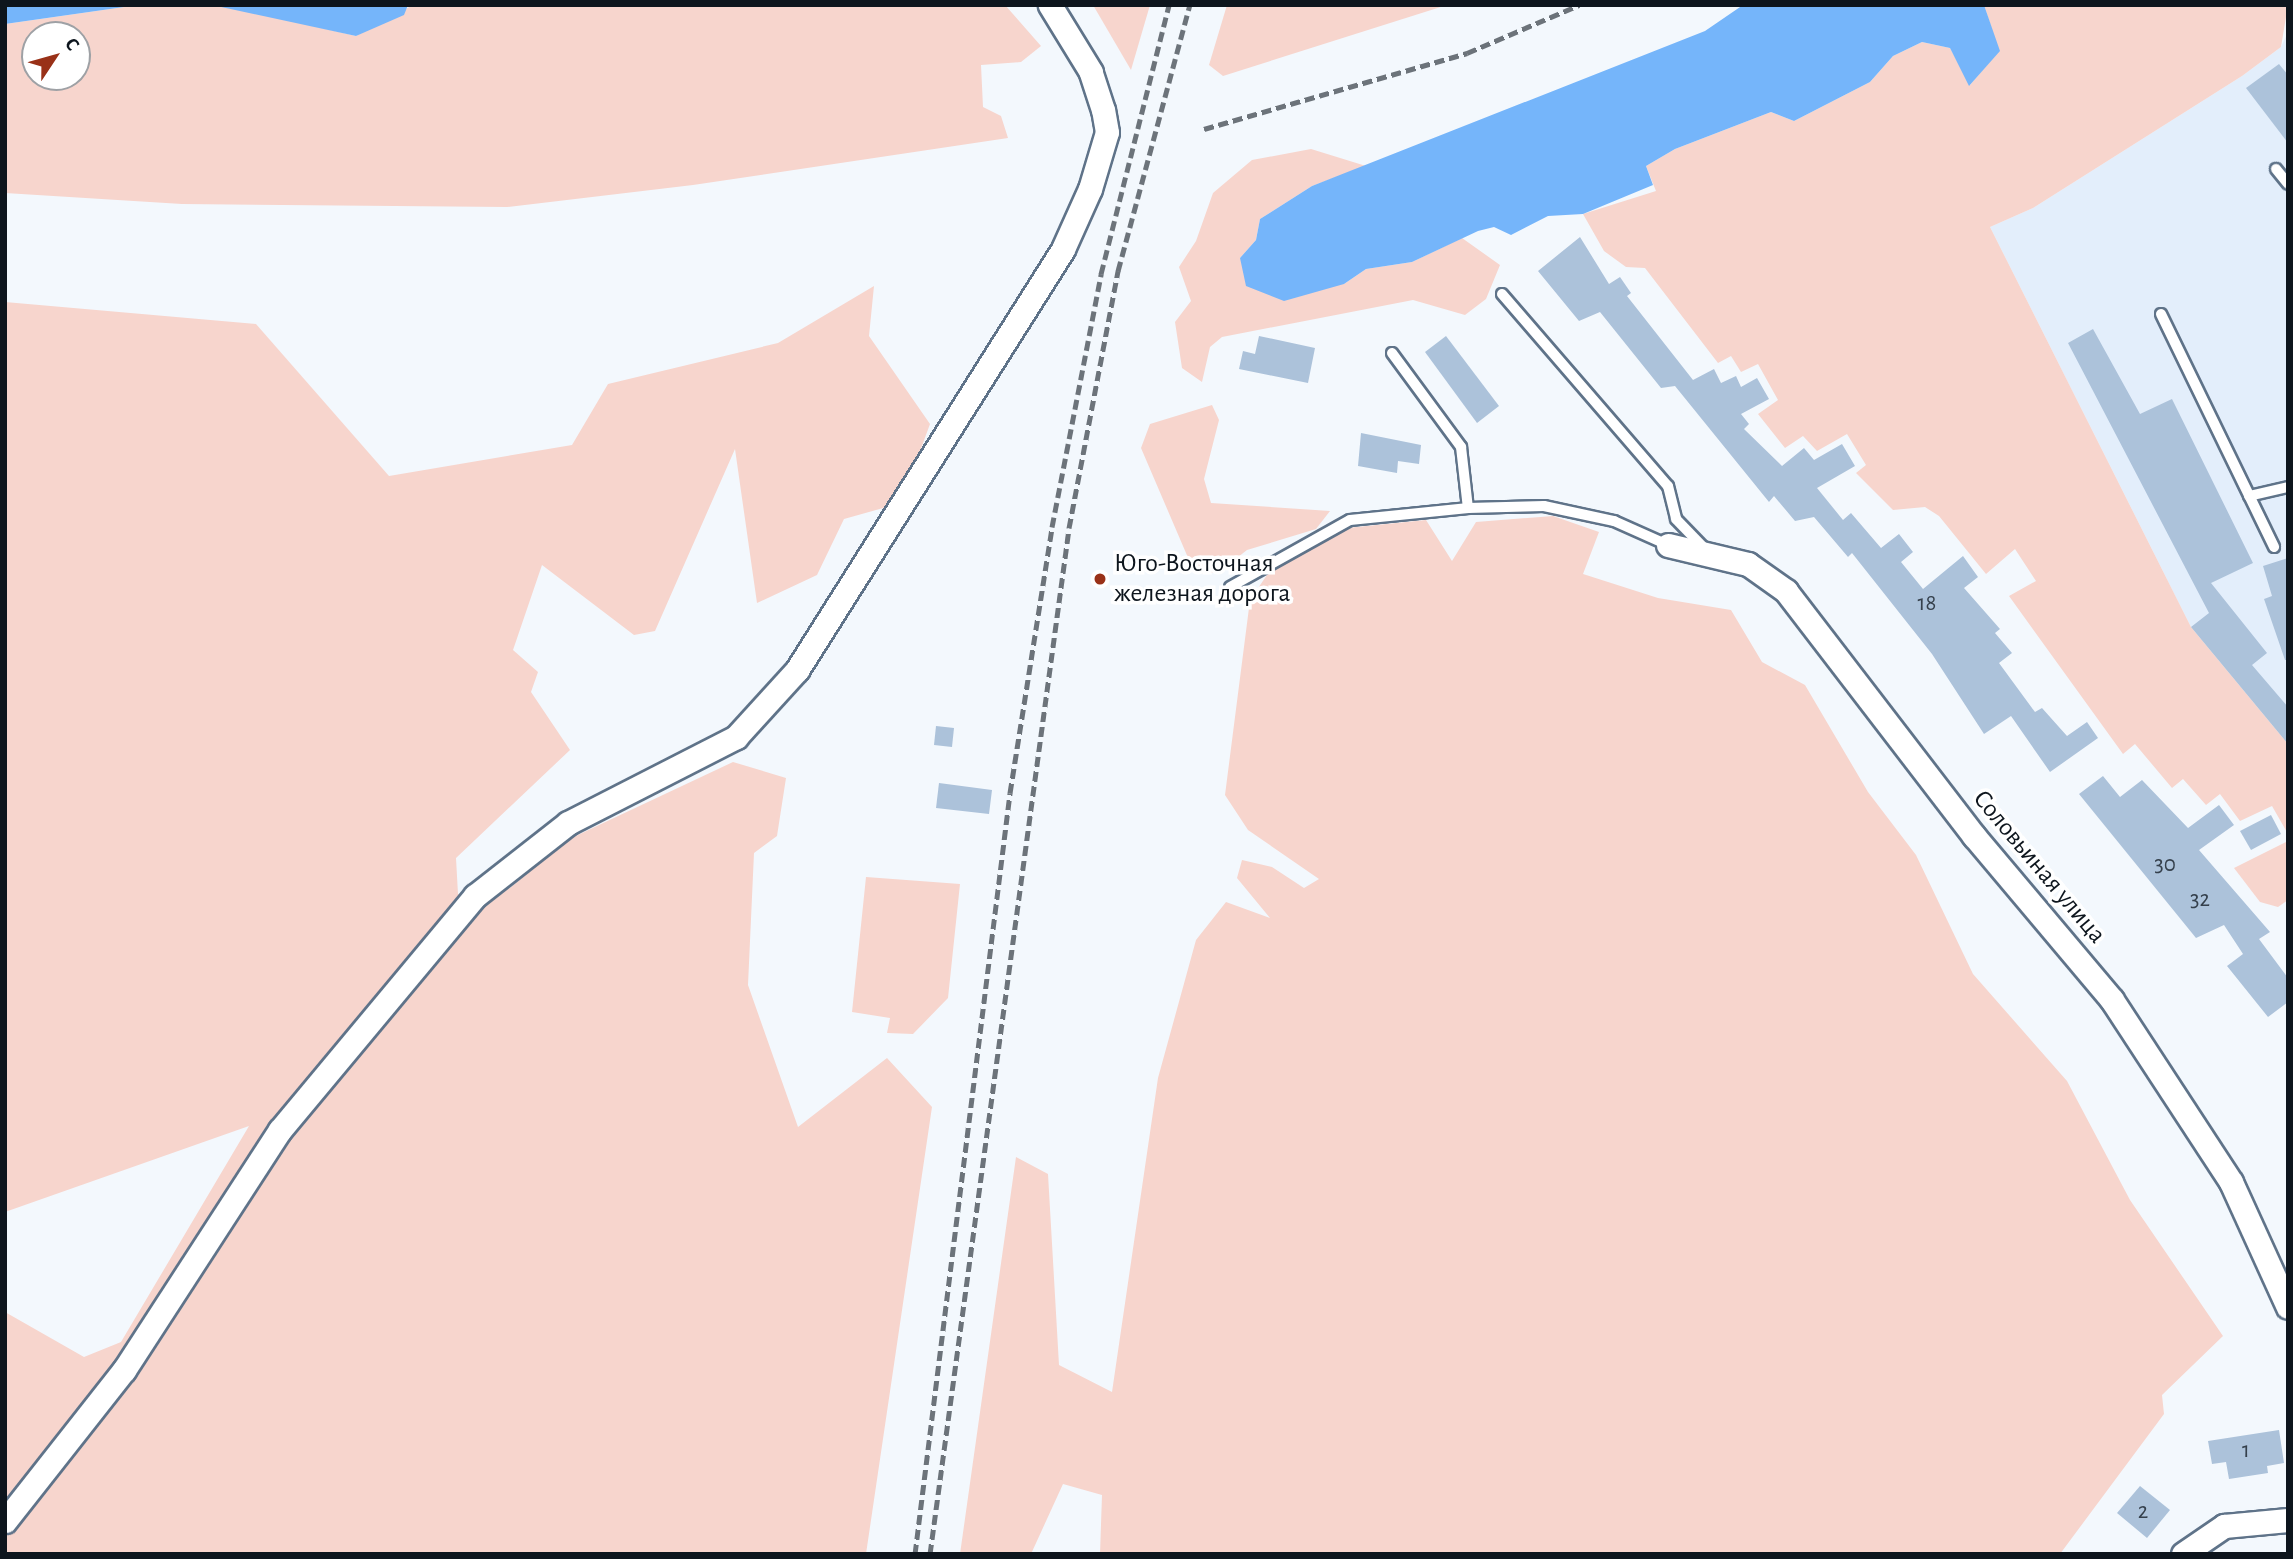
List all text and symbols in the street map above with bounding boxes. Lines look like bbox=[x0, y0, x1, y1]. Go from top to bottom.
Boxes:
north arrow bbox=[21, 21, 91, 91]
text: С bbox=[61, 35, 83, 54]
place label: Юго-Восточная железная дорога bbox=[1114, 548, 1290, 610]
marker: Юго-Восточная железная дорога bbox=[1092, 571, 1108, 587]
house number: 18 bbox=[1918, 590, 1936, 618]
street label: Соловьиная улица bbox=[1966, 784, 2112, 950]
house number: 30 bbox=[2154, 851, 2176, 879]
house number: 32 bbox=[2190, 886, 2210, 914]
house number: 1 bbox=[2242, 1437, 2250, 1465]
house number: 2 bbox=[2138, 1498, 2148, 1526]

